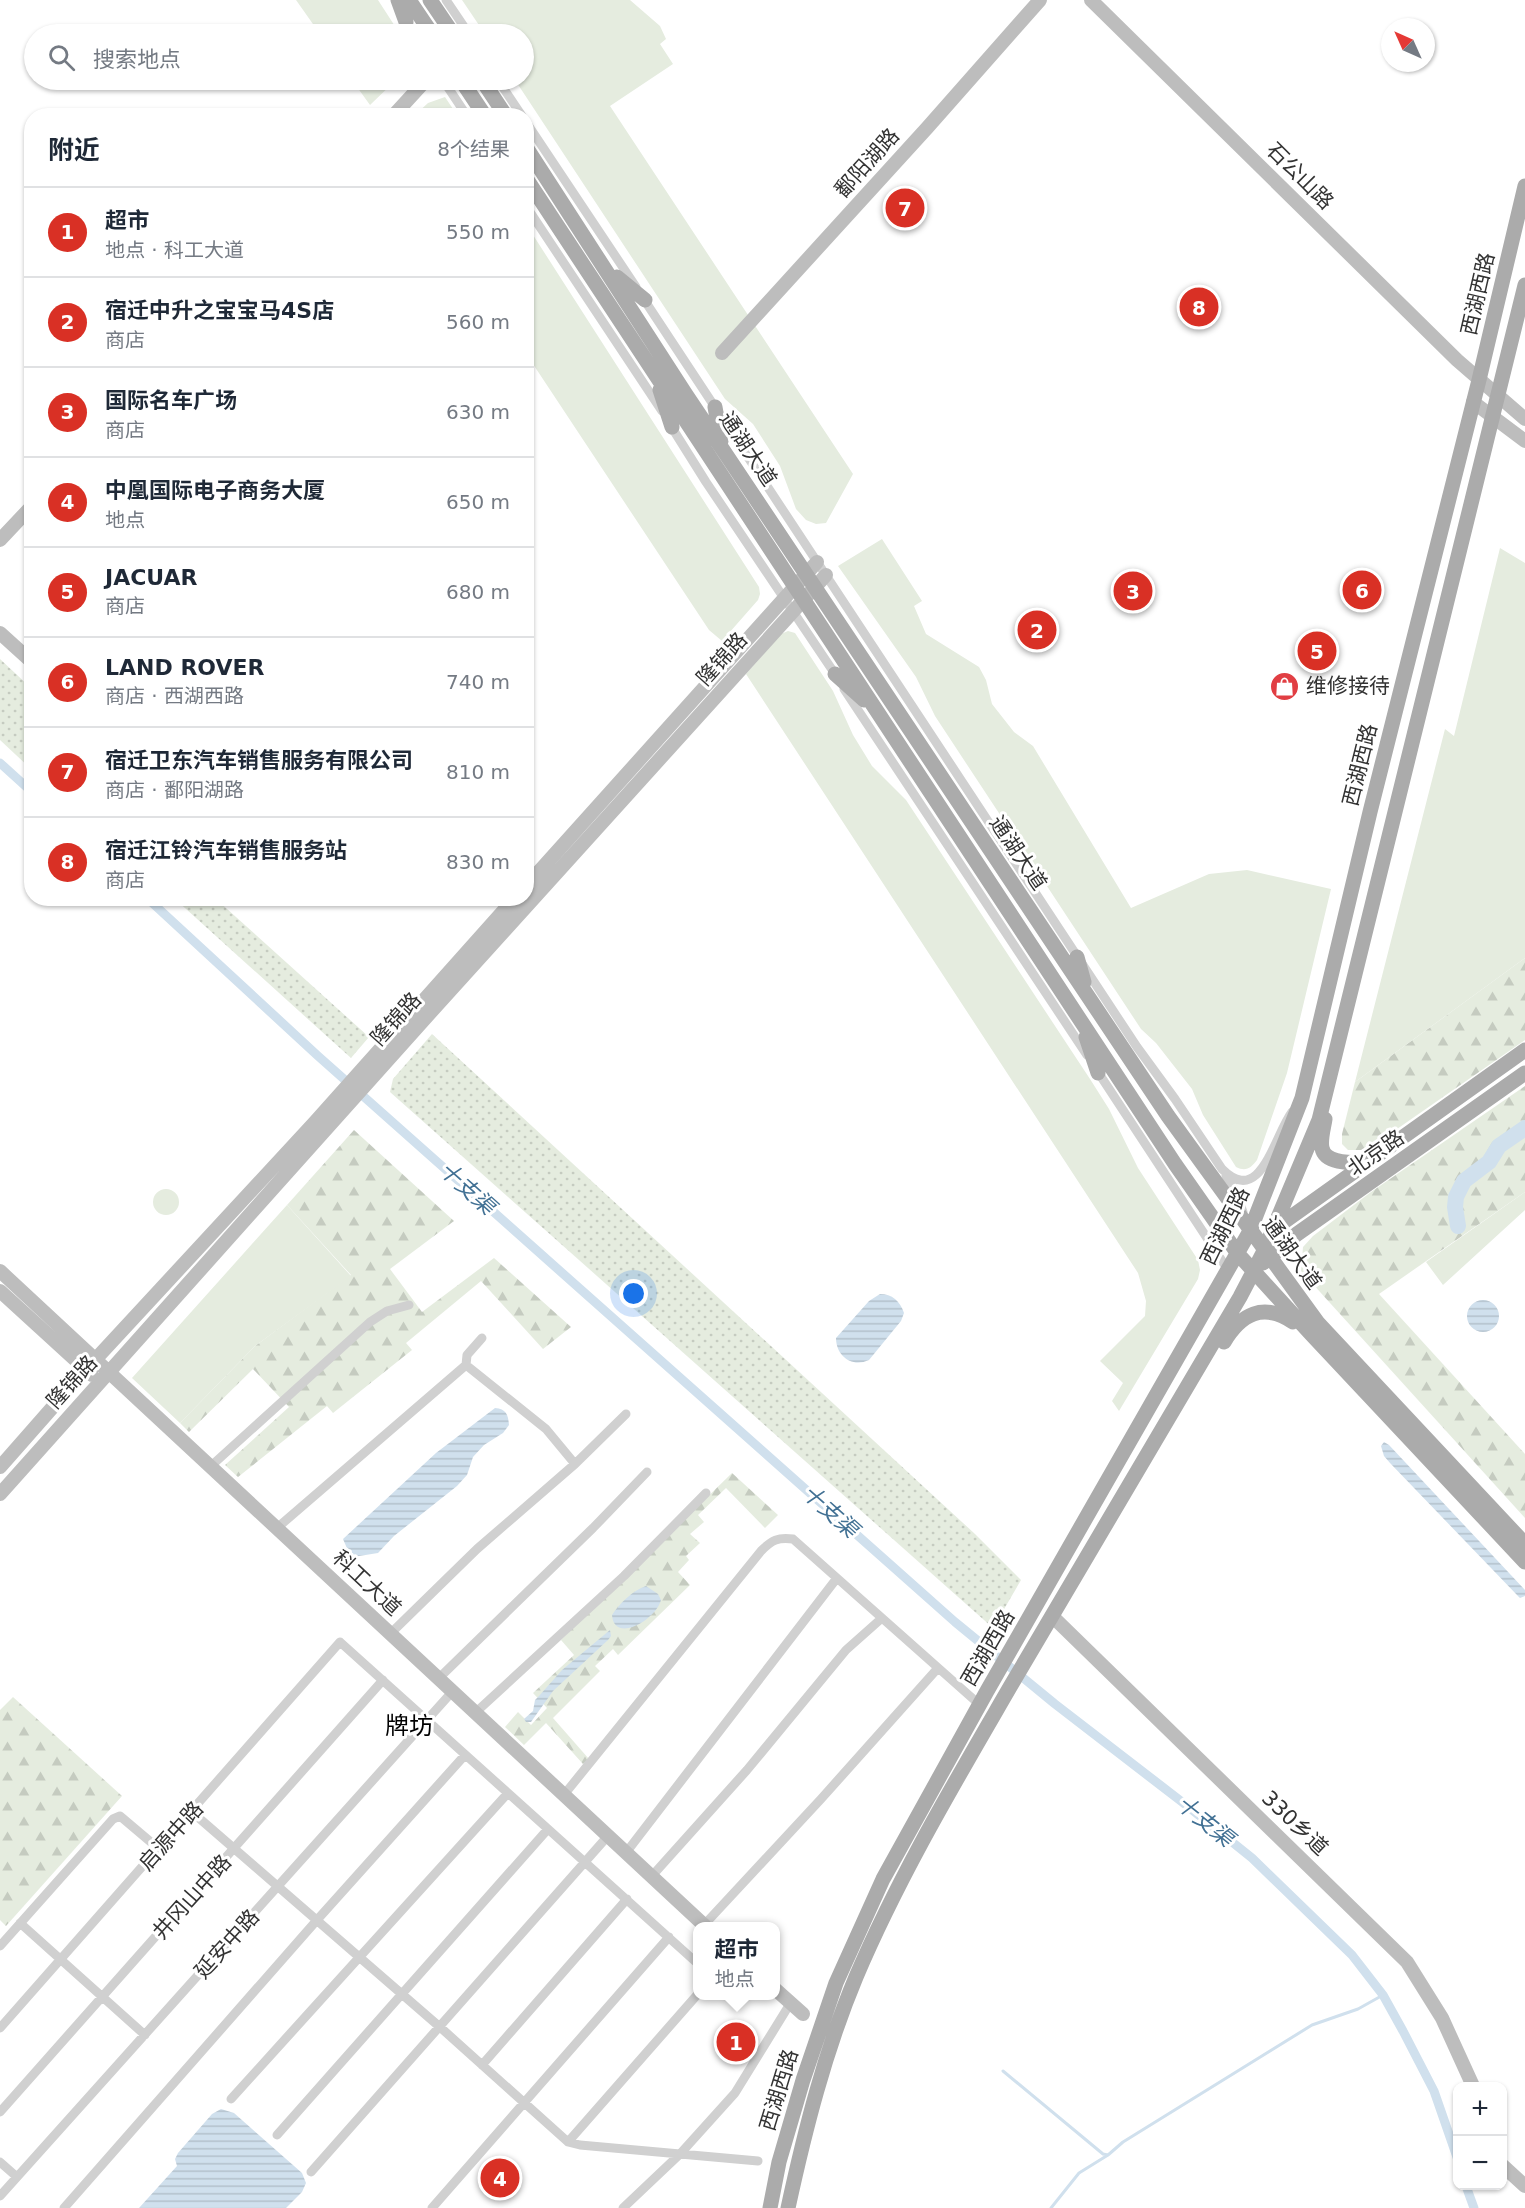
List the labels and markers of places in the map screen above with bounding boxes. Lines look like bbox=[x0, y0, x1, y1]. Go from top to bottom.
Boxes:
pin: 7 bbox=[886, 186, 924, 230]
pin: 8 bbox=[1180, 284, 1218, 330]
pin: 3 bbox=[1114, 568, 1152, 614]
pin: 6 bbox=[1342, 568, 1382, 612]
pin: 2 bbox=[1018, 608, 1056, 652]
pin: 5 bbox=[1298, 628, 1336, 674]
shop icon: 维修接待 bbox=[1269, 670, 1301, 702]
place label: 维修接待 bbox=[1306, 674, 1390, 698]
pin: 1 bbox=[716, 2020, 756, 2064]
pin: 4 bbox=[480, 2156, 520, 2200]

